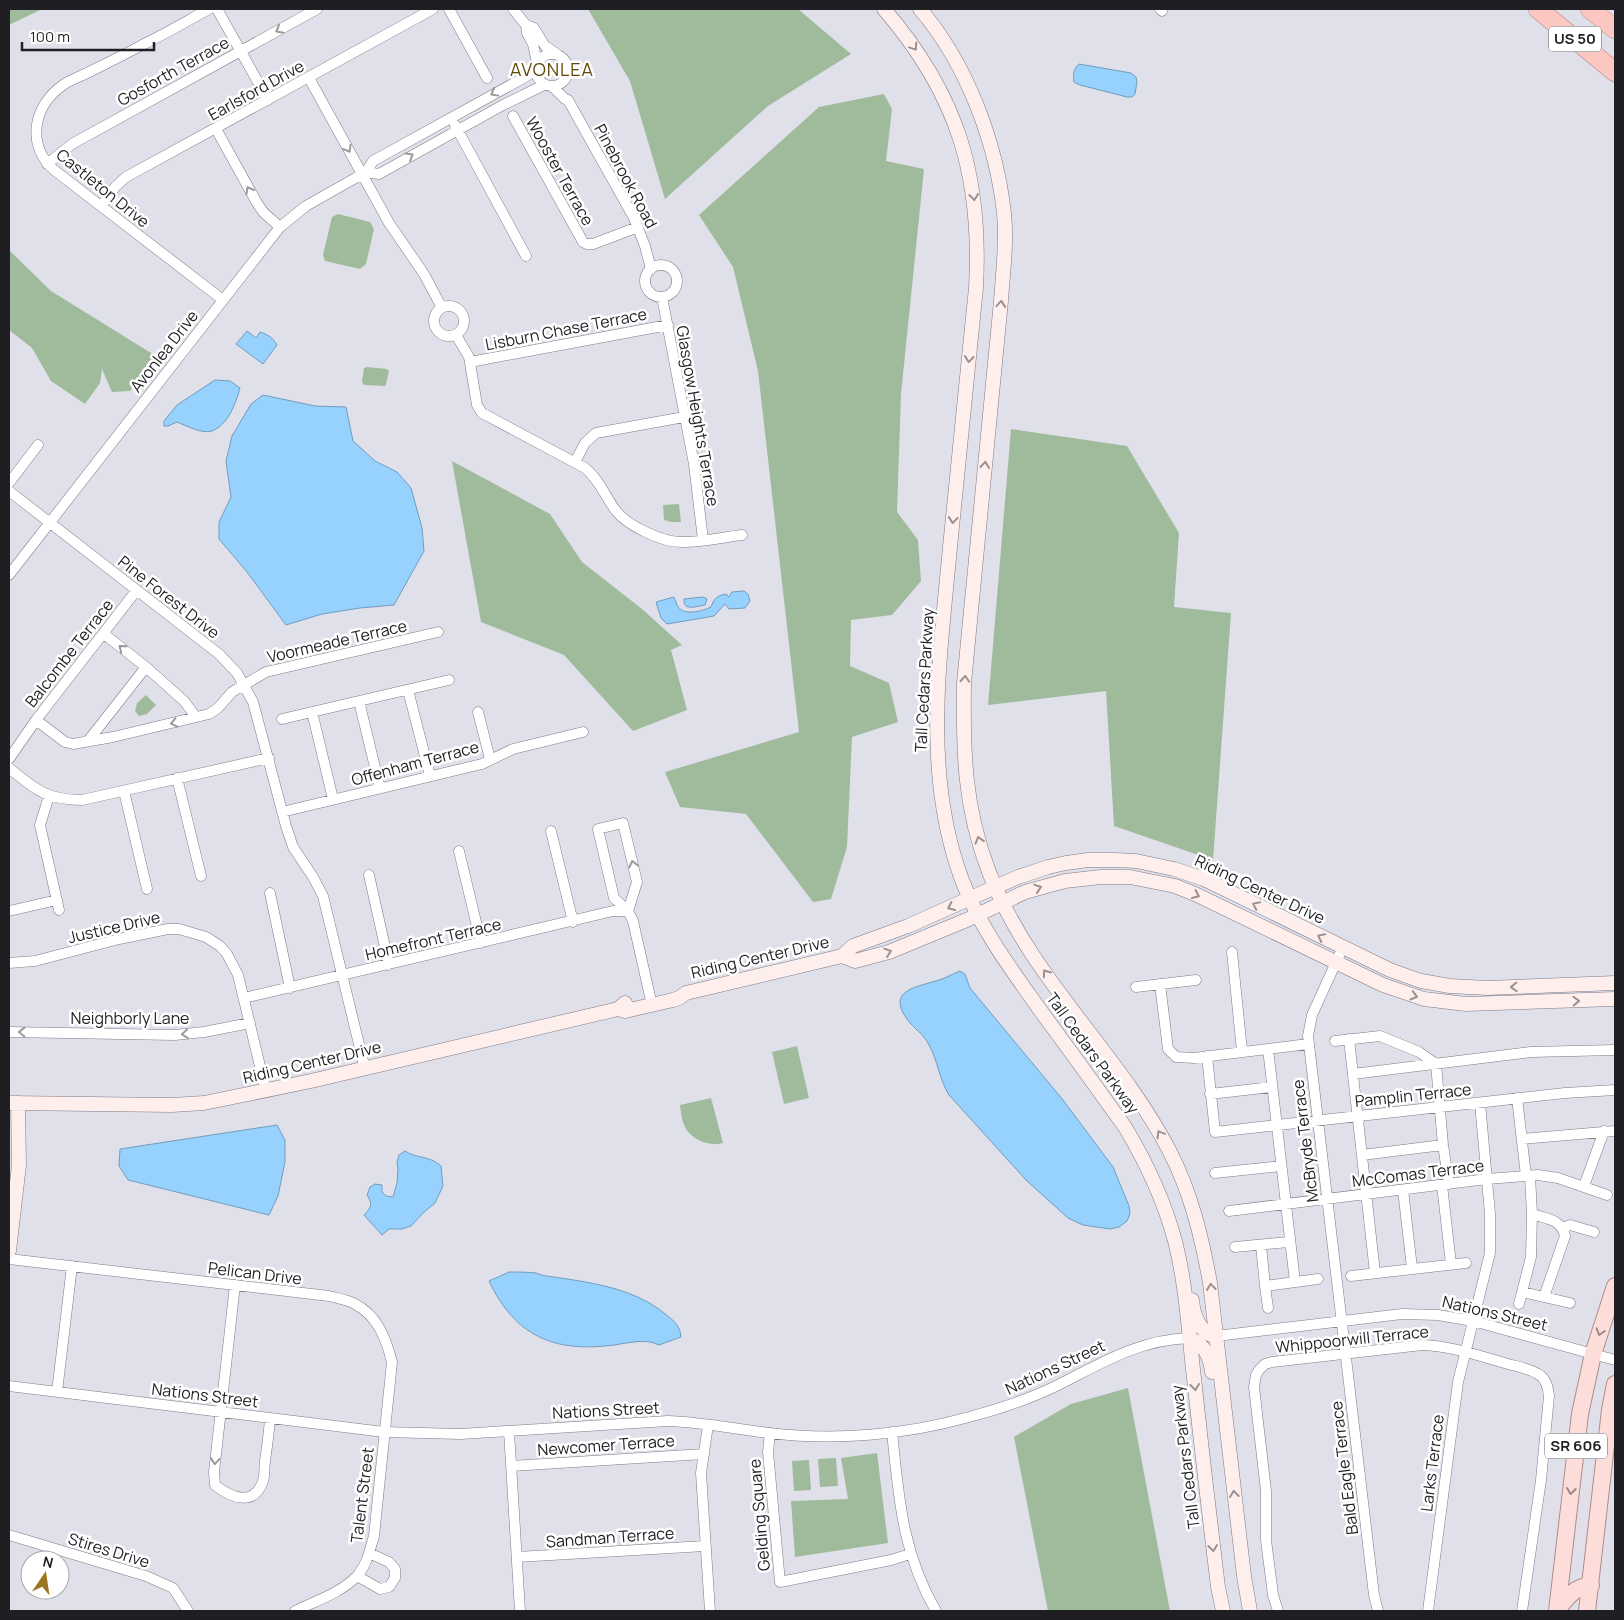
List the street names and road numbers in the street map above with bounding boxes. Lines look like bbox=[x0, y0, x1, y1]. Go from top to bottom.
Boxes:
road number: US 50 bbox=[1549, 26, 1601, 52]
street label: Gosforth Terrace bbox=[113, 31, 233, 111]
street label: Earlsford Drive bbox=[204, 55, 308, 125]
street label: Wooster Terrace bbox=[521, 113, 599, 229]
street label: Pinebrook Road bbox=[589, 120, 663, 232]
street label: Castleton Drive bbox=[52, 144, 154, 232]
street label: Lisburn Chase Terrace bbox=[483, 303, 649, 355]
street label: Avonlea Drive bbox=[125, 305, 203, 397]
street label: Glasgow Heights Terrace bbox=[671, 324, 725, 508]
street label: Pine Forest Drive bbox=[114, 550, 224, 644]
street label: Balcombe Terrace bbox=[20, 594, 118, 712]
street label: Tall Cedars Parkway bbox=[909, 607, 939, 753]
street label: Voormeade Terrace bbox=[265, 614, 409, 668]
street label: Offenham Terrace bbox=[349, 735, 481, 791]
street label: Riding Center Drive bbox=[1191, 849, 1329, 929]
street label: Justice Drive bbox=[66, 906, 162, 948]
street label: Homefront Terrace bbox=[363, 913, 503, 965]
street label: Riding Center Drive bbox=[689, 930, 831, 984]
street label: Tall Cedars Parkway bbox=[1042, 988, 1145, 1118]
street label: Neighborly Lane bbox=[71, 1007, 189, 1029]
street label: Riding Center Drive bbox=[241, 1035, 383, 1089]
street label: McBryde Terrace bbox=[1287, 1078, 1323, 1204]
street label: Pamplin Terrace bbox=[1354, 1078, 1472, 1112]
street label: McComas Terrace bbox=[1351, 1154, 1485, 1192]
street label: Pelican Drive bbox=[207, 1256, 303, 1290]
street label: Nations Street bbox=[1440, 1290, 1550, 1336]
street label: Whippoorwill Terrace bbox=[1274, 1320, 1430, 1358]
street label: Nations Street bbox=[1002, 1334, 1108, 1400]
street label: Nations Street bbox=[150, 1378, 260, 1412]
street label: Tall Cedars Parkway bbox=[1165, 1383, 1205, 1530]
street label: Nations Street bbox=[552, 1396, 660, 1424]
street label: Bald Eagle Terrace bbox=[1325, 1400, 1363, 1536]
street label: Larks Terrace bbox=[1415, 1413, 1449, 1513]
street label: Newcomer Terrace bbox=[537, 1429, 675, 1461]
road number: SR 606 bbox=[1545, 1434, 1607, 1458]
street label: Talent Street bbox=[345, 1446, 379, 1544]
street label: Gelding Square bbox=[743, 1458, 775, 1572]
street label: Sandman Terrace bbox=[545, 1522, 675, 1552]
street label: Stires Drive bbox=[66, 1527, 152, 1573]

